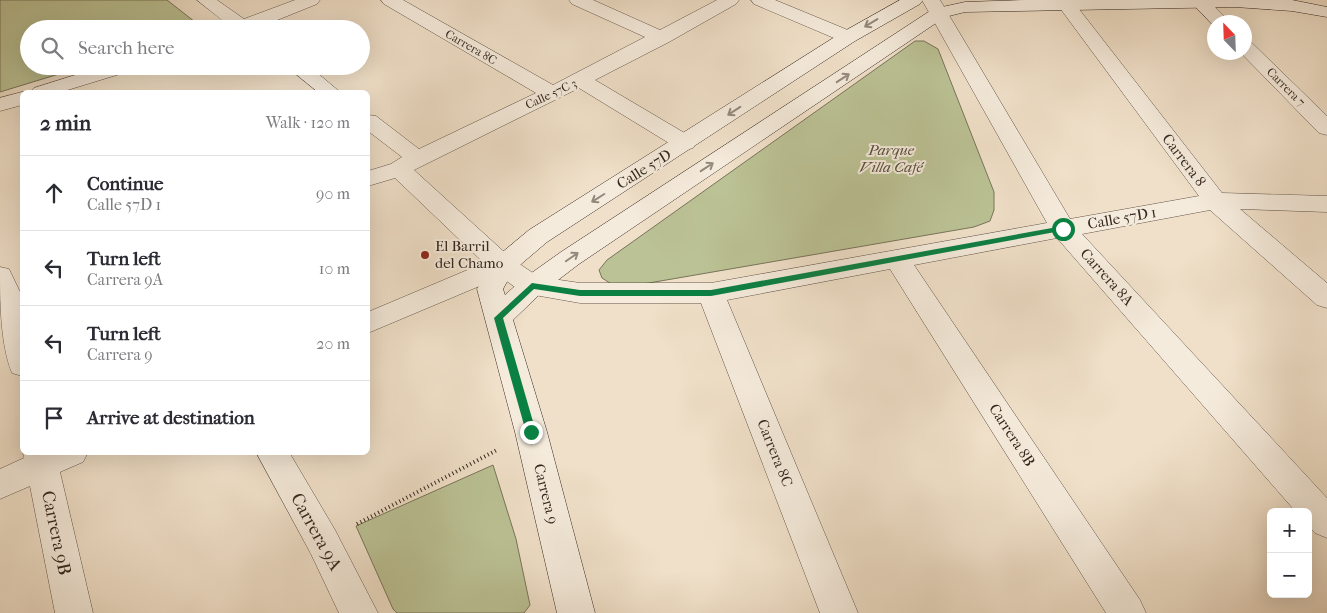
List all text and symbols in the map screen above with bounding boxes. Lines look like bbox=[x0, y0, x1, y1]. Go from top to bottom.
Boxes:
north arrow bbox=[1207, 15, 1252, 60]
one-way arrow bbox=[864, 18, 879, 28]
search box bbox=[20, 20, 370, 75]
street label: Carrera 8C bbox=[443, 27, 499, 67]
icon: search bbox=[38, 34, 66, 62]
text: Search here bbox=[78, 37, 174, 59]
street label: Carrera 7 bbox=[1264, 65, 1308, 109]
one-way arrow bbox=[836, 73, 850, 83]
street label: Calle 57C 3 bbox=[523, 76, 579, 112]
one-way arrow bbox=[728, 106, 742, 116]
text: 2 min bbox=[40, 111, 91, 135]
text: Walk · 120 m bbox=[266, 113, 350, 132]
street label: Carrera 8 bbox=[1158, 130, 1210, 190]
park label: Parque Villa Café bbox=[860, 141, 924, 176]
street label: Calle 57D bbox=[613, 145, 675, 193]
one-way arrow bbox=[700, 162, 714, 172]
text: Continue bbox=[87, 173, 163, 195]
icon: ahead bbox=[40, 179, 68, 207]
text: 90 m bbox=[316, 184, 350, 203]
one-way arrow bbox=[591, 194, 605, 204]
text: Calle 57D 1 bbox=[87, 195, 161, 214]
street label: Calle 57D 1 bbox=[1086, 203, 1158, 233]
route start bbox=[1052, 218, 1075, 241]
place label: El Barril del Chamo bbox=[435, 237, 504, 272]
street label: Carrera 8A bbox=[1077, 245, 1138, 310]
text: Turn left bbox=[87, 248, 161, 270]
marker: El Barril del Chamo bbox=[419, 249, 431, 261]
one-way arrow bbox=[565, 252, 579, 262]
icon: left bbox=[40, 254, 68, 282]
text: 10 m bbox=[319, 259, 350, 278]
text: Carrera 9A bbox=[87, 270, 163, 289]
text: Turn left bbox=[87, 323, 161, 345]
icon: left bbox=[40, 329, 68, 357]
text: 20 m bbox=[316, 334, 350, 353]
text: Carrera 9 bbox=[87, 345, 153, 364]
street label: Carrera 8B bbox=[985, 400, 1039, 470]
icon: arrive bbox=[40, 404, 68, 432]
text: Arrive at destination bbox=[87, 407, 255, 429]
street label: Carrera 8C bbox=[753, 417, 797, 489]
route end bbox=[520, 421, 543, 444]
street label: Carrera 9 bbox=[530, 462, 562, 526]
street label: Carrera 9B bbox=[37, 489, 75, 577]
street label: Carrera 9A bbox=[286, 490, 346, 575]
map controls bbox=[1267, 508, 1312, 598]
button: + bbox=[1267, 508, 1312, 553]
button: − bbox=[1267, 553, 1312, 598]

